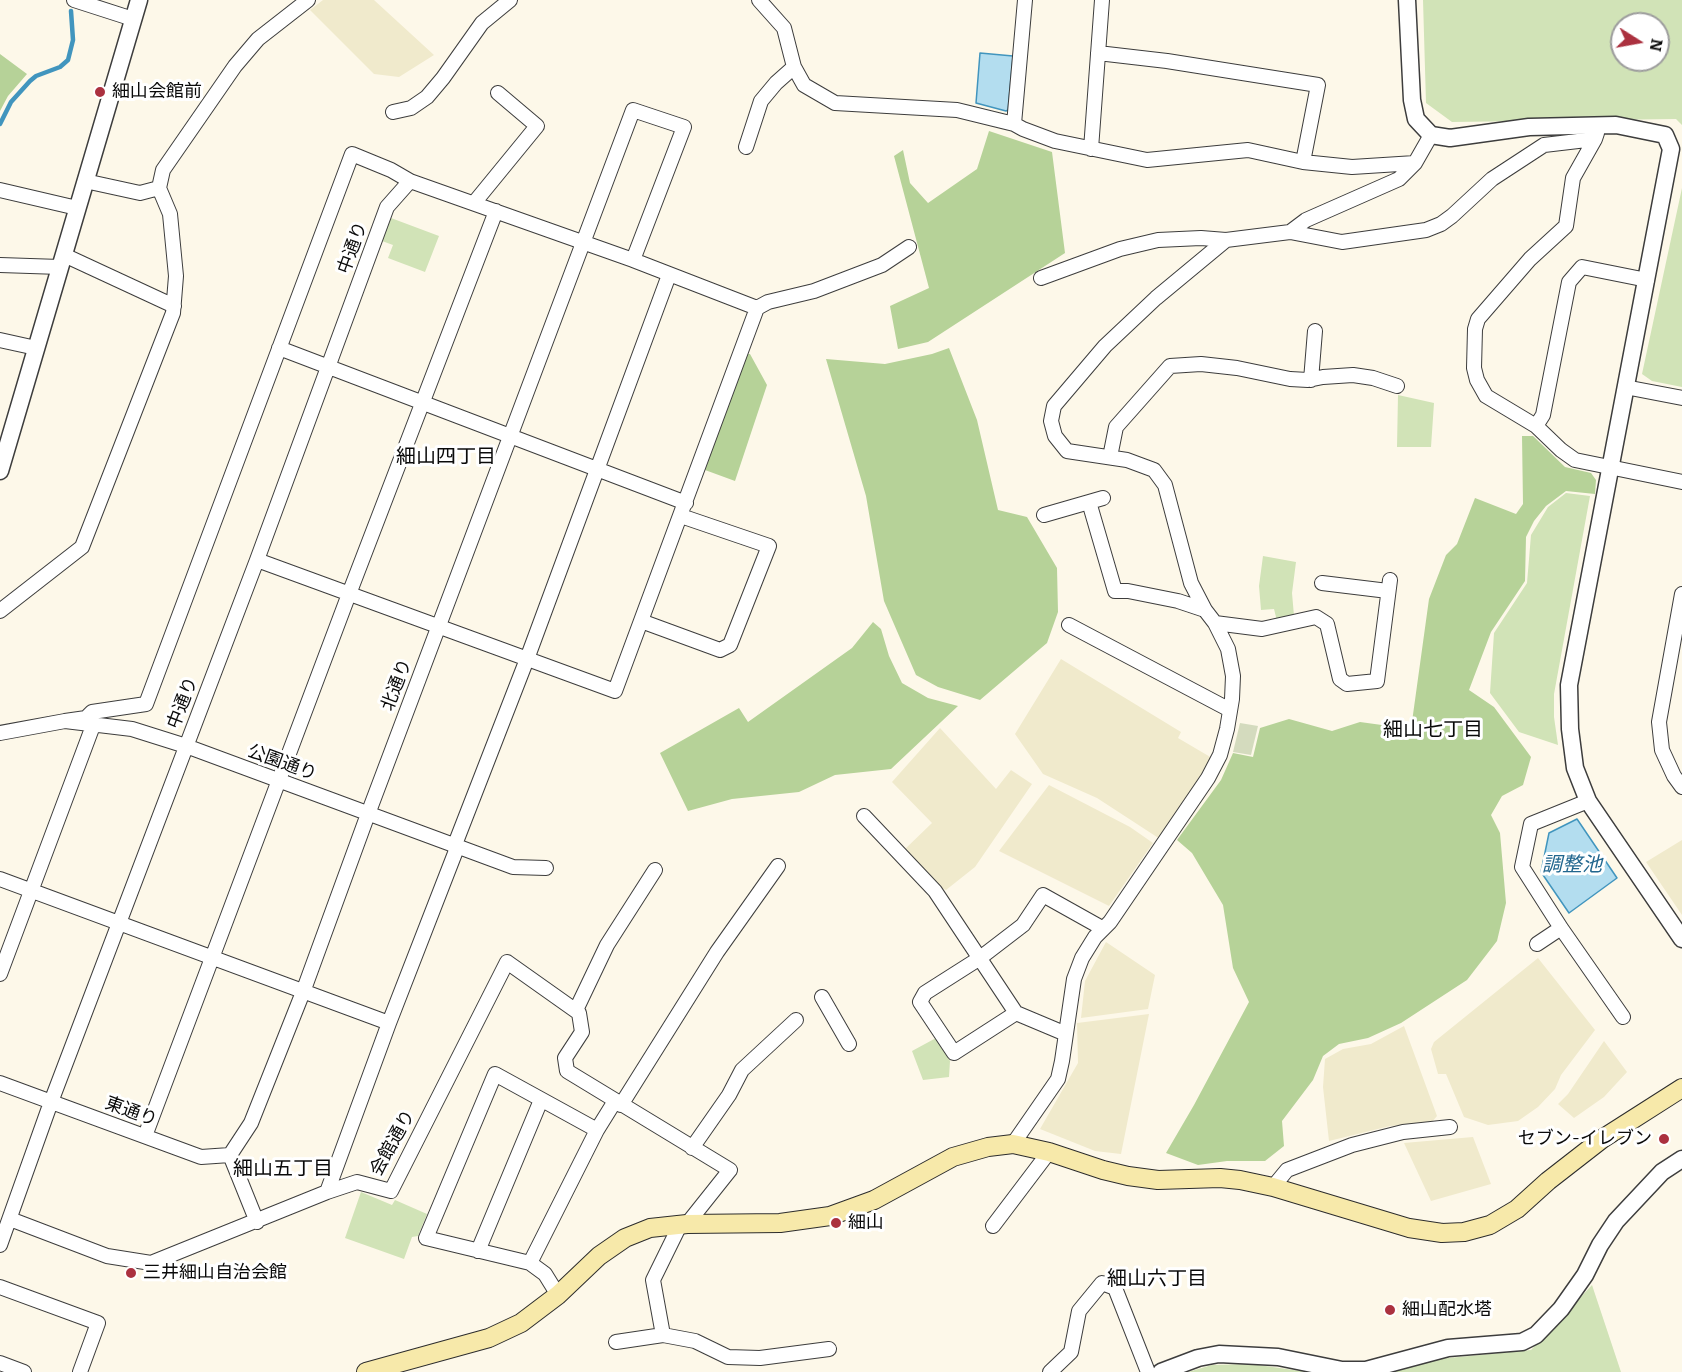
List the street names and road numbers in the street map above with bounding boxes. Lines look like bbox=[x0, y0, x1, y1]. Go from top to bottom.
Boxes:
street label: 中通り bbox=[334, 219, 372, 277]
street label: 北通り bbox=[377, 656, 417, 714]
street label: 中通り bbox=[163, 674, 203, 732]
street label: 公園通り bbox=[244, 741, 320, 785]
street label: 東通り bbox=[102, 1093, 160, 1131]
street label: 会館通り bbox=[366, 1106, 420, 1180]

